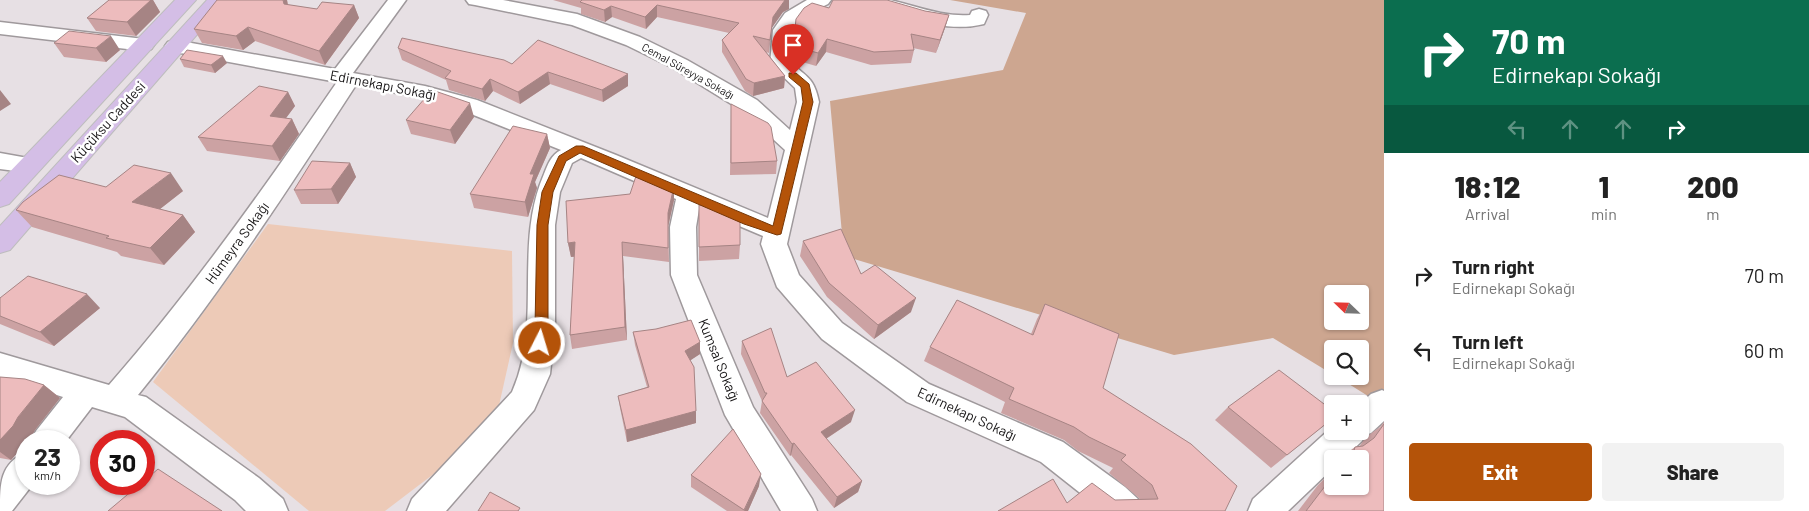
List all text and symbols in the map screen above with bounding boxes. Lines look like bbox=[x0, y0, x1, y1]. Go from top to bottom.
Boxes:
text: 70 m bbox=[1492, 19, 1566, 61]
icon: right bbox=[1409, 20, 1474, 85]
pin bbox=[772, 24, 814, 75]
icon: arrive bbox=[779, 31, 807, 59]
street label: Cemal Süreyya Sokağı bbox=[640, 40, 737, 101]
text: Edirnekapı Sokağı bbox=[1492, 61, 1661, 87]
street label: Edirnekapı Sokağı bbox=[329, 66, 438, 103]
street label: Küçüksu Caddesi bbox=[67, 78, 149, 166]
icon: left bbox=[1503, 115, 1531, 143]
icon: ahead bbox=[1556, 115, 1584, 143]
icon: ahead bbox=[1609, 115, 1637, 143]
icon: right bbox=[1662, 115, 1690, 143]
text: 18:12 bbox=[1454, 168, 1520, 204]
text: 1 bbox=[1599, 168, 1609, 204]
text: 200 bbox=[1687, 168, 1739, 204]
street label: Hümeyra Sokağı bbox=[201, 198, 272, 287]
text: Arrival bbox=[1465, 204, 1510, 223]
text: min bbox=[1591, 204, 1617, 223]
text: m bbox=[1706, 204, 1720, 223]
text: Turn right bbox=[1452, 255, 1534, 278]
icon: right bbox=[1409, 262, 1437, 290]
text: 70 m bbox=[1745, 264, 1784, 287]
text: Edirnekapı Sokağı bbox=[1452, 278, 1575, 297]
north arrow bbox=[1324, 285, 1369, 330]
map controls bbox=[1324, 285, 1369, 495]
position arrow bbox=[513, 316, 565, 368]
street label: Kumsal Sokağı bbox=[695, 316, 744, 404]
text: Turn left bbox=[1452, 330, 1523, 353]
icon: left bbox=[1409, 337, 1437, 365]
text: 60 m bbox=[1744, 339, 1784, 362]
button: search bbox=[1324, 340, 1369, 385]
text: Edirnekapı Sokağı bbox=[1452, 353, 1575, 372]
street label: Edirnekapı Sokağı bbox=[915, 383, 1020, 444]
button: + bbox=[1324, 395, 1369, 440]
speed limit sign: 30 bbox=[90, 430, 155, 495]
text: 23 bbox=[34, 441, 61, 471]
button: Exit bbox=[1409, 443, 1592, 501]
button: Share bbox=[1602, 443, 1784, 501]
button: − bbox=[1324, 450, 1369, 495]
text: km/h bbox=[34, 468, 61, 482]

